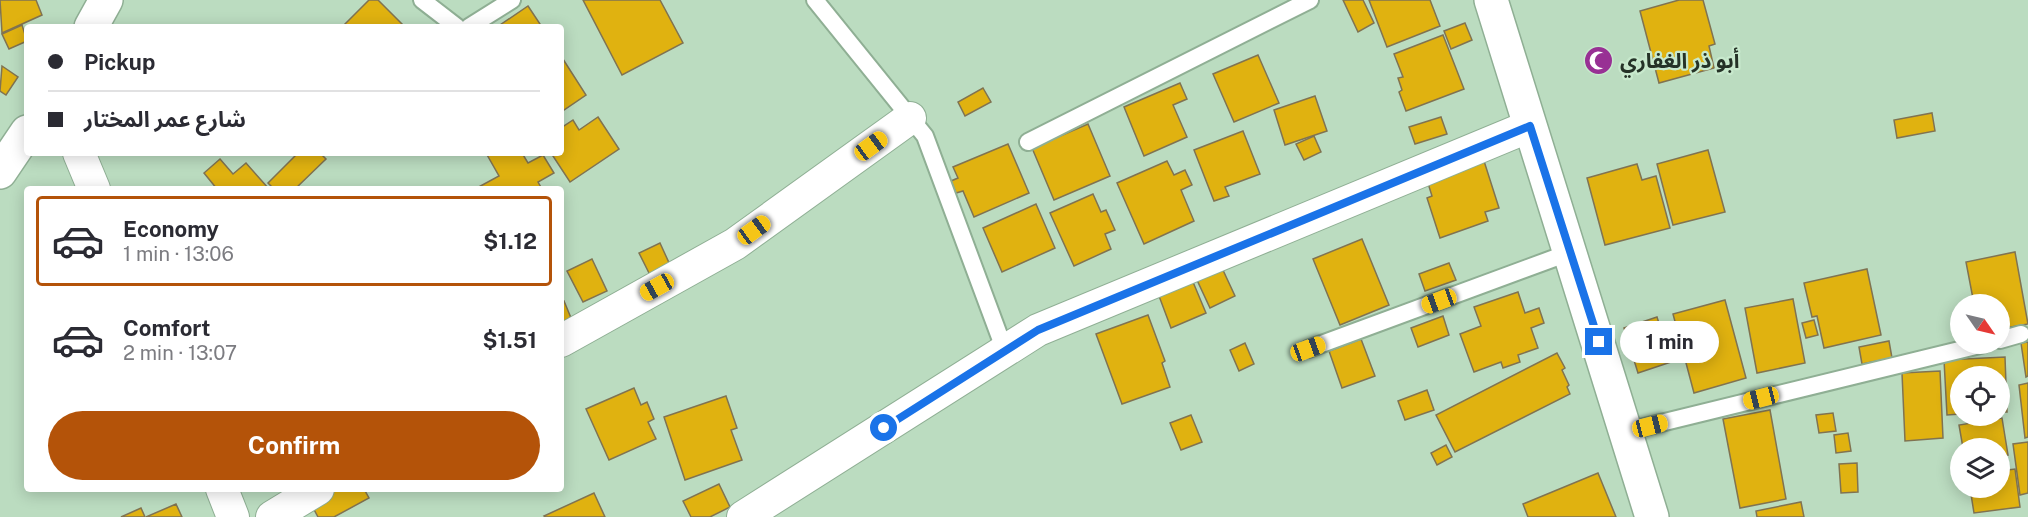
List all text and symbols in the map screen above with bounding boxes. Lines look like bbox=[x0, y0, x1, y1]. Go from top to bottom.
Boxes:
mosque icon: أبو ذر الغفاري bbox=[1583, 45, 1615, 77]
place label: أبو ذر الغفاري bbox=[1620, 47, 1739, 78]
text: Pickup bbox=[84, 49, 155, 75]
text: شارع عمر المختار bbox=[84, 106, 246, 132]
car bbox=[851, 128, 891, 164]
car bbox=[734, 212, 774, 248]
icon: car bbox=[51, 214, 105, 268]
text: Economy bbox=[123, 216, 219, 242]
text: $1.12 bbox=[483, 228, 537, 254]
text: 1 min · 13:06 bbox=[123, 242, 234, 266]
car bbox=[637, 270, 677, 304]
car bbox=[1419, 286, 1459, 316]
north arrow bbox=[1950, 294, 2010, 354]
map controls bbox=[1950, 294, 2010, 498]
icon: car bbox=[51, 313, 105, 367]
text: Comfort bbox=[123, 315, 210, 341]
callout: 1 min bbox=[1620, 321, 1719, 363]
text: $1.51 bbox=[482, 327, 537, 353]
route end bbox=[1585, 328, 1612, 355]
text: 1 min bbox=[1645, 330, 1694, 354]
car bbox=[1288, 334, 1328, 364]
text: 2 min · 13:07 bbox=[123, 341, 237, 365]
button: locate bbox=[1950, 366, 2010, 426]
car bbox=[1741, 385, 1781, 411]
button: Confirm bbox=[48, 411, 540, 480]
car bbox=[1630, 413, 1670, 439]
route start bbox=[870, 414, 897, 441]
button: layers bbox=[1950, 438, 2010, 498]

